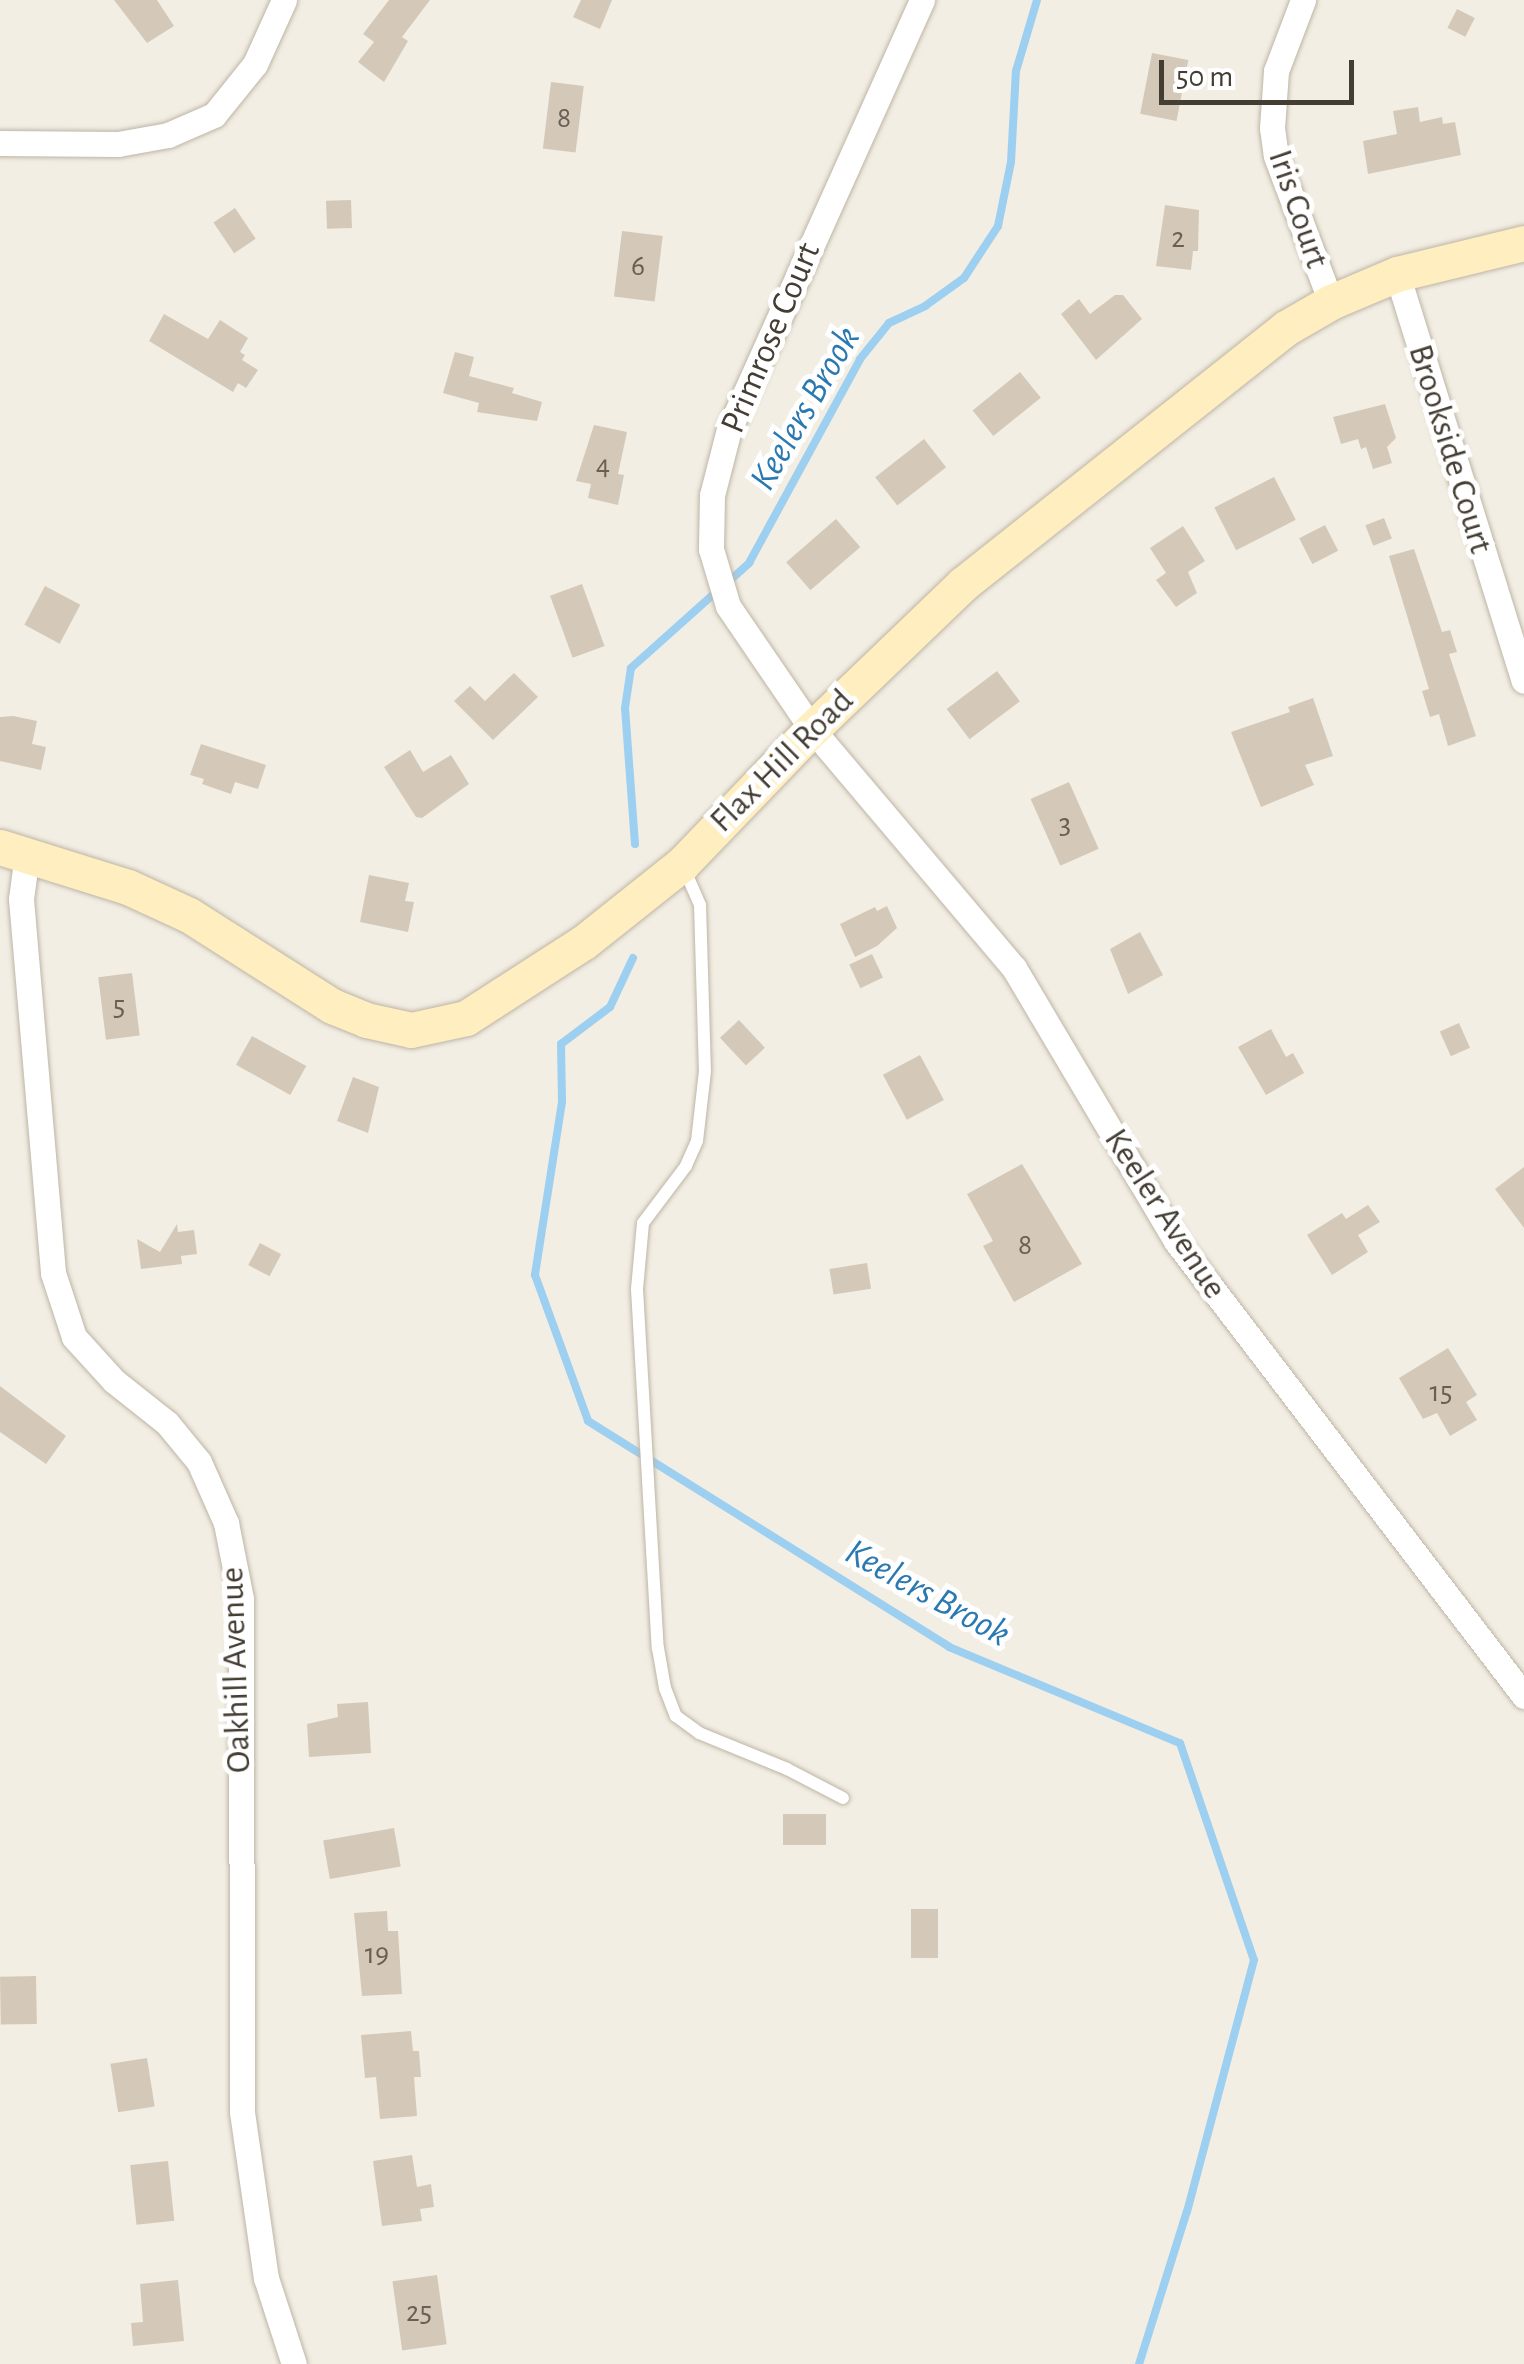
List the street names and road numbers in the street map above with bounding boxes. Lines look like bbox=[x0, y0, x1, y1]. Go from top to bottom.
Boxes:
street label: Iris Court bbox=[1258, 144, 1338, 274]
street label: Primrose Court bbox=[712, 236, 830, 440]
street label: Brookside Court bbox=[1398, 340, 1502, 558]
street label: Flax Hill Road bbox=[701, 680, 863, 842]
street label: Keeler Avenue bbox=[1094, 1121, 1236, 1307]
street label: Oakhill Avenue bbox=[211, 1566, 261, 1774]

